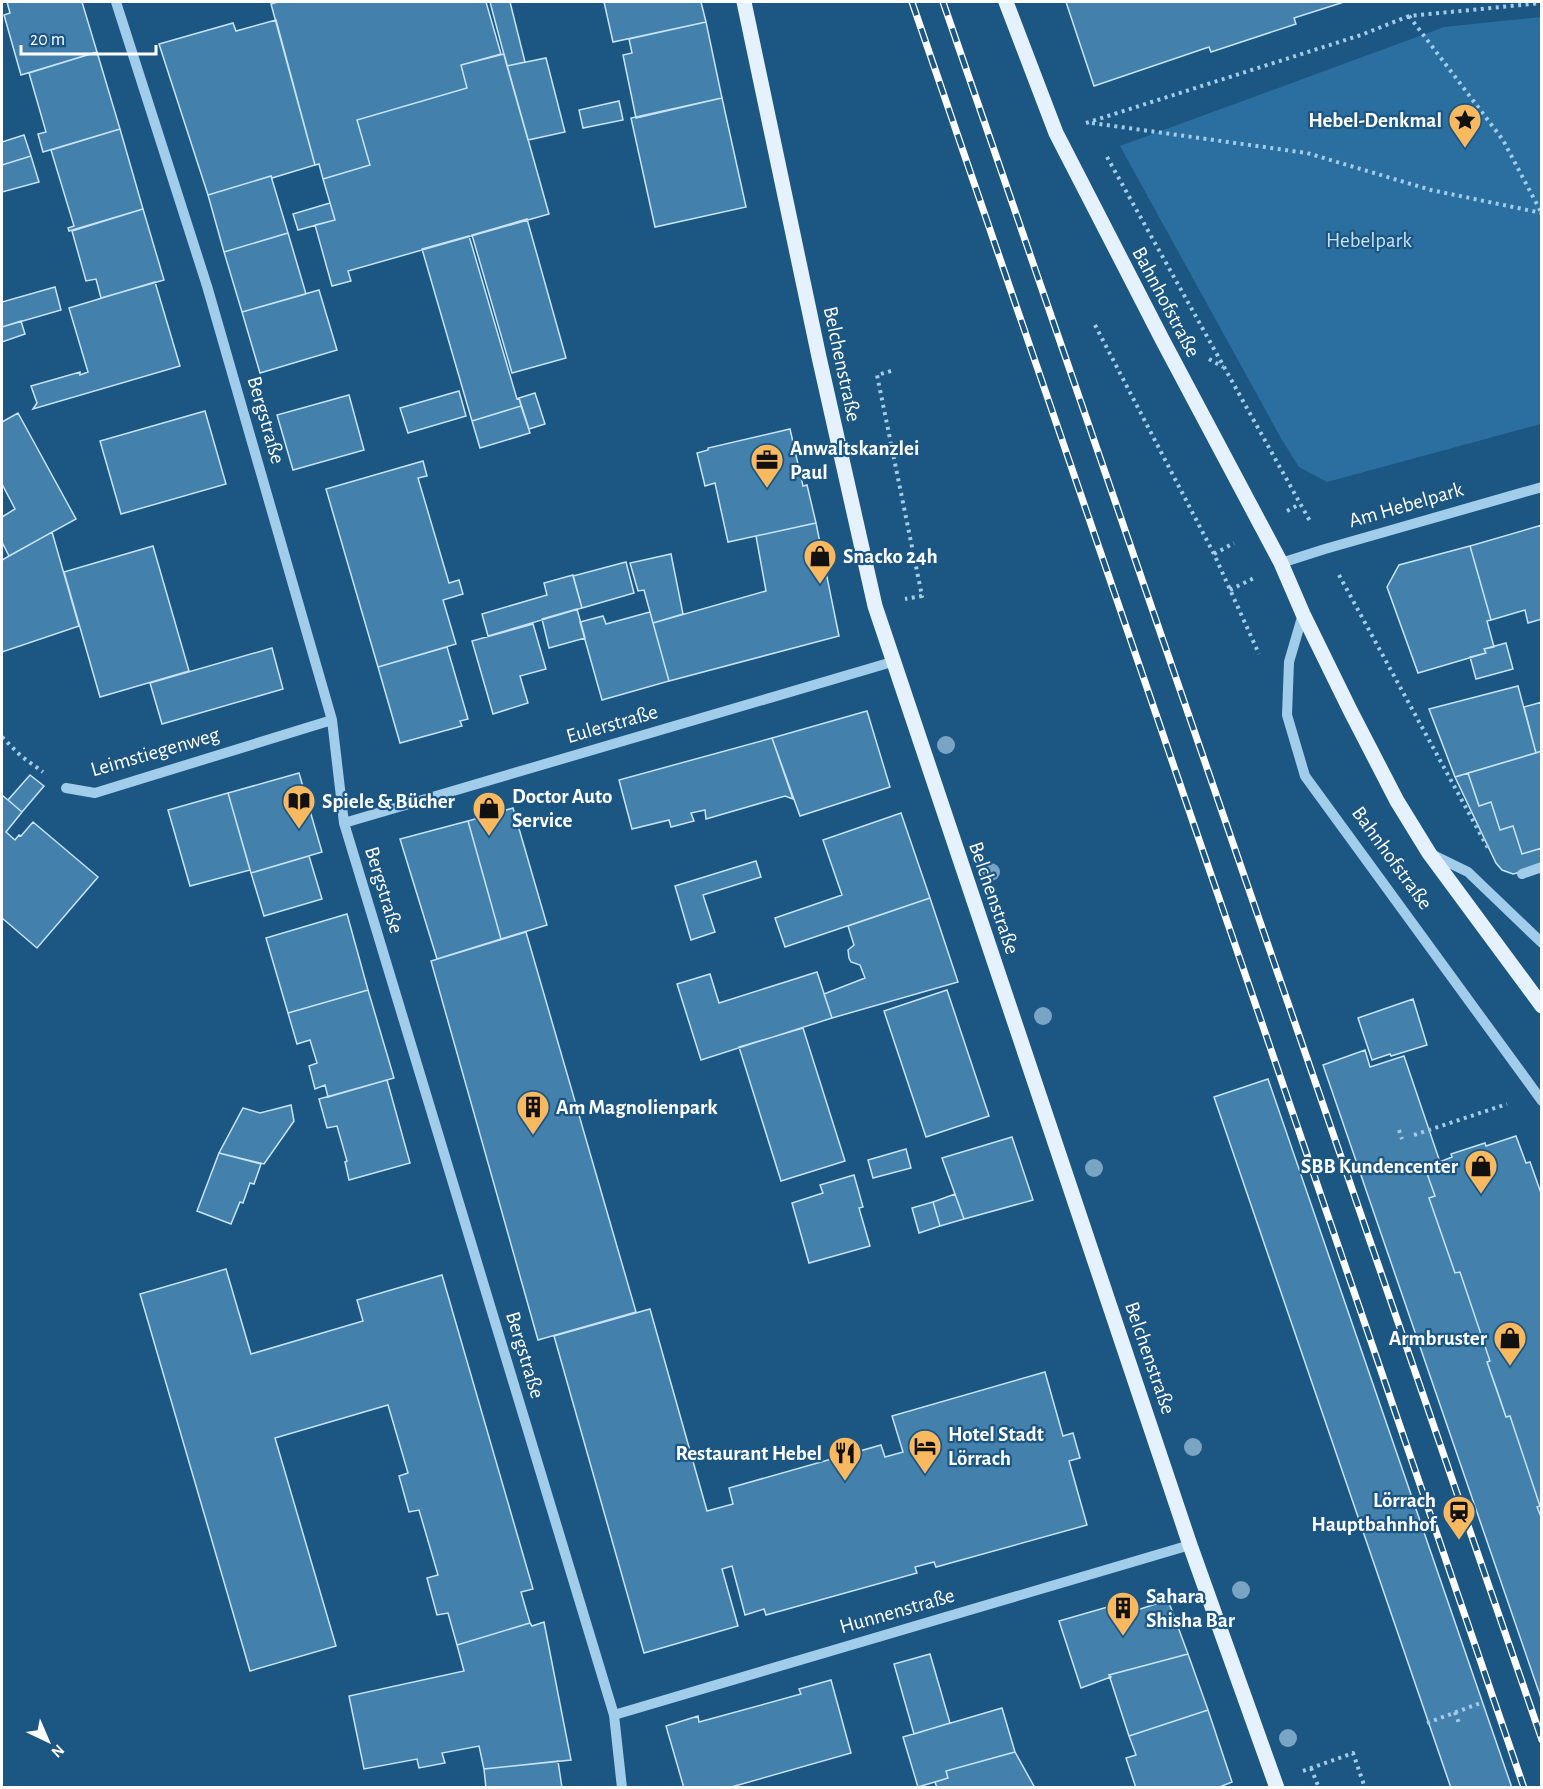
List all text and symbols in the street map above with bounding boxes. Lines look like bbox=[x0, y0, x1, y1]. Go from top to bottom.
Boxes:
scale bar bbox=[21, 18, 156, 56]
text: 20 m bbox=[30, 31, 65, 49]
place icon: Hebel-Denkmal bbox=[1447, 102, 1483, 149]
place label: Hebel-Denkmal bbox=[1308, 110, 1442, 131]
park label: Hebelpark bbox=[1326, 230, 1412, 251]
street label: Bahnhofstraße bbox=[1128, 243, 1204, 361]
street label: Belchenstraße bbox=[820, 304, 864, 424]
street label: Bergstraße bbox=[244, 374, 288, 466]
place label: Anwaltskanzlei Paul bbox=[790, 438, 919, 483]
office icon: Anwaltskanzlei Paul bbox=[749, 442, 785, 489]
street label: Am Hebelpark bbox=[1346, 479, 1466, 531]
shop icon: Snacko 24h bbox=[802, 538, 838, 585]
place label: Snacko 24h bbox=[843, 546, 938, 567]
street label: Eulerstraße bbox=[564, 701, 660, 747]
street label: Leimstiegenweg bbox=[88, 723, 223, 780]
library icon: Spiele & Bücher bbox=[281, 783, 317, 830]
place label: Doctor Auto Service bbox=[512, 786, 612, 831]
shop icon: Doctor Auto Service bbox=[471, 790, 507, 837]
place label: Spiele & Bücher bbox=[322, 791, 456, 812]
street label: Bahnhofstraße bbox=[1348, 803, 1436, 913]
street label: Belchenstraße bbox=[965, 839, 1023, 957]
street label: Bergstraße bbox=[361, 844, 407, 936]
building icon: Am Magnolienpark bbox=[515, 1089, 551, 1136]
place label: Am Magnolienpark bbox=[556, 1097, 718, 1118]
shop icon: SBB Kundencenter bbox=[1463, 1148, 1499, 1195]
place label: SBB Kundencenter bbox=[1301, 1156, 1459, 1177]
street label: Belchenstraße bbox=[1121, 1299, 1179, 1417]
street label: Bergstraße bbox=[502, 1309, 548, 1401]
shop icon: Armbruster bbox=[1492, 1320, 1528, 1367]
place label: Armbruster bbox=[1389, 1328, 1488, 1349]
place label: Hotel Stadt Lörrach bbox=[948, 1424, 1044, 1469]
hotel icon: Hotel Stadt Lörrach bbox=[907, 1428, 943, 1475]
restaurant icon: Restaurant Hebel bbox=[827, 1435, 863, 1482]
place label: Restaurant Hebel bbox=[675, 1443, 822, 1464]
place label: Lörrach Hauptbahnhof bbox=[1311, 1490, 1438, 1535]
station icon: Lörrach Hauptbahnhof bbox=[1441, 1494, 1477, 1541]
street label: Hunnenstraße bbox=[837, 1585, 957, 1637]
place label: Sahara Shisha Bar bbox=[1146, 1586, 1236, 1631]
building icon: Sahara Shisha Bar bbox=[1105, 1590, 1141, 1637]
north arrow bbox=[18, 1711, 78, 1771]
text: N bbox=[48, 1741, 67, 1761]

